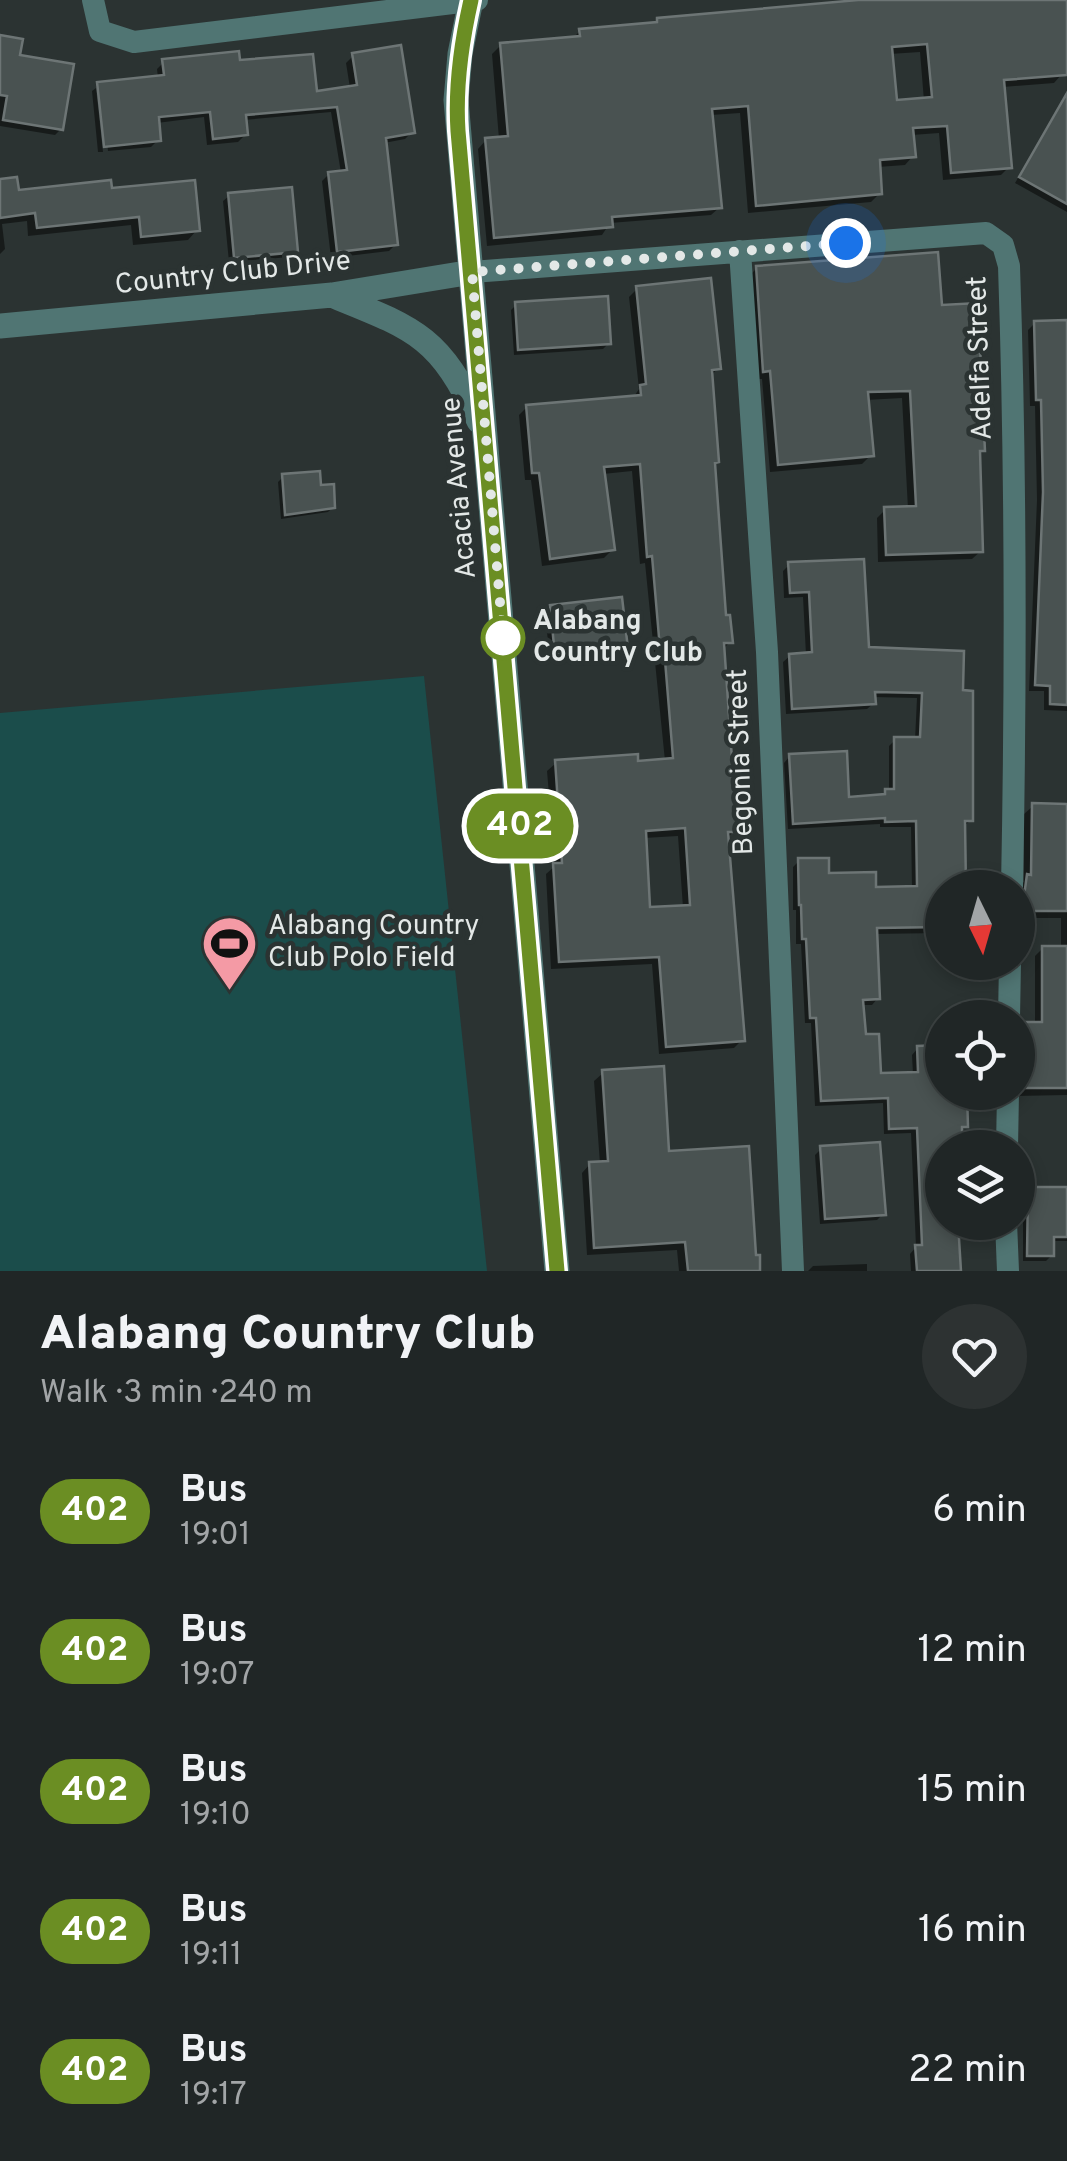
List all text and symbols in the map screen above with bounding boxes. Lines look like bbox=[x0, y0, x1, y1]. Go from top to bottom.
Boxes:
your location bbox=[821, 218, 871, 268]
street label: Country Club Drive bbox=[113, 244, 353, 304]
street label: Adelfa Street bbox=[960, 275, 1002, 441]
street label: Acacia Avenue bbox=[434, 396, 486, 580]
place label: Alabang Country Club bbox=[533, 604, 703, 672]
marker: Alabang Country Club bbox=[482, 617, 524, 659]
street label: Begonia Street bbox=[721, 668, 763, 856]
line badge: 402 bbox=[462, 794, 578, 858]
text: 402 bbox=[487, 804, 553, 848]
north arrow bbox=[925, 870, 1035, 980]
map controls bbox=[925, 870, 1035, 1240]
place label: Alabang Country Club Polo Field bbox=[268, 909, 479, 977]
sports icon: Alabang Country Club Polo Field bbox=[199, 913, 259, 992]
button: locate bbox=[925, 1000, 1035, 1110]
button: layers bbox=[925, 1130, 1035, 1240]
button: heart bbox=[922, 1304, 1027, 1409]
text: Alabang Country Club bbox=[40, 1306, 536, 1366]
text: Walk · 3 min · 240 m bbox=[40, 1374, 313, 1414]
text: Bus bbox=[180, 1467, 247, 1516]
text: 6 min bbox=[932, 1487, 1027, 1536]
text: 402 bbox=[62, 1489, 128, 1533]
text: 19:01 bbox=[180, 1516, 251, 1556]
text: Bus bbox=[180, 1607, 247, 1656]
text: 12 min bbox=[917, 1627, 1027, 1676]
text: 402 bbox=[62, 1629, 128, 1673]
text: 19:07 bbox=[180, 1656, 255, 1696]
text: Bus bbox=[180, 1747, 247, 1796]
text: 15 min bbox=[917, 1767, 1027, 1816]
text: 402 bbox=[62, 1769, 128, 1813]
text: 19:10 bbox=[180, 1796, 251, 1836]
text: Bus bbox=[180, 1887, 247, 1936]
text: 16 min bbox=[918, 1907, 1027, 1956]
text: 402 bbox=[62, 1909, 128, 1953]
text: 19:11 bbox=[180, 1936, 242, 1976]
text: Bus bbox=[180, 2027, 247, 2076]
text: 22 min bbox=[908, 2047, 1027, 2096]
text: 402 bbox=[62, 2049, 128, 2093]
text: 19:17 bbox=[180, 2076, 247, 2116]

